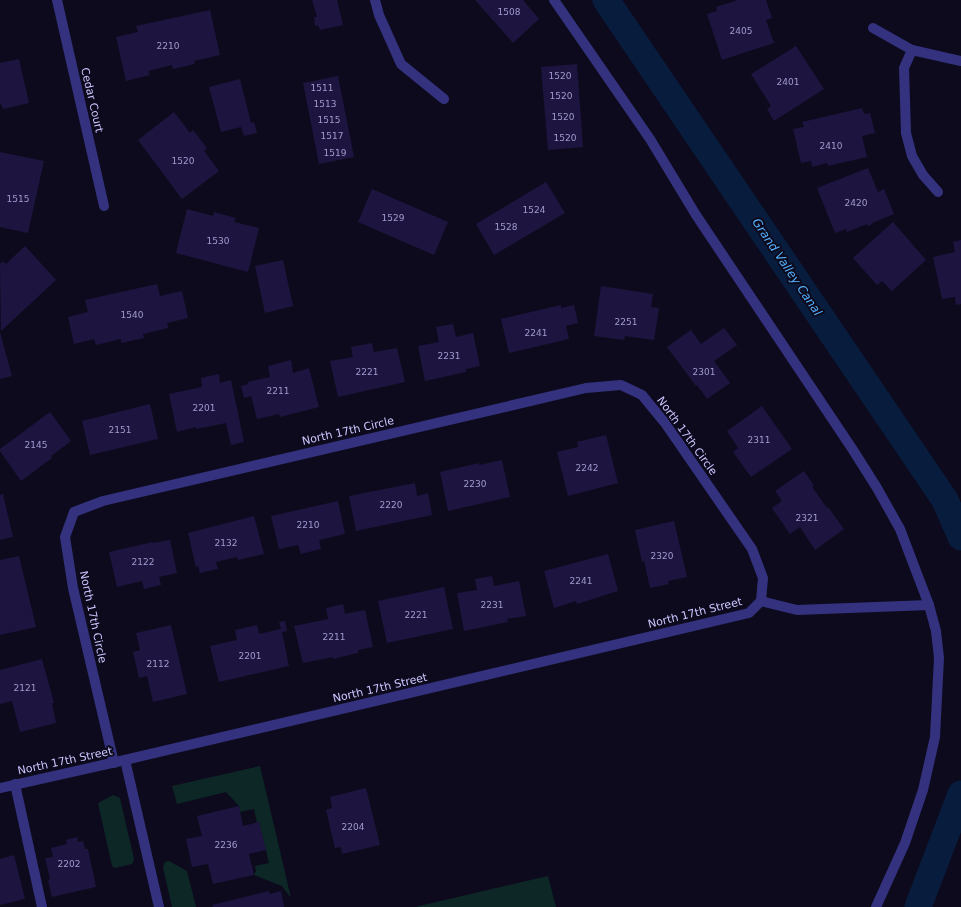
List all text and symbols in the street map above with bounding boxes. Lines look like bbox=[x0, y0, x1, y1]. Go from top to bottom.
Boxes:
house number: 1508 bbox=[498, 7, 521, 17]
house number: 2405 bbox=[730, 26, 752, 36]
house number: 2210 bbox=[157, 41, 180, 51]
street label: Cedar Court bbox=[78, 66, 106, 134]
house number: 1520 bbox=[549, 71, 572, 81]
house number: 2401 bbox=[777, 77, 799, 87]
house number: 1511 bbox=[311, 83, 333, 93]
house number: 1520 bbox=[550, 91, 573, 101]
house number: 1513 bbox=[314, 99, 336, 109]
house number: 1520 bbox=[552, 112, 575, 122]
house number: 1515 bbox=[318, 115, 340, 125]
house number: 1517 bbox=[321, 131, 343, 141]
house number: 1520 bbox=[554, 133, 577, 143]
house number: 2410 bbox=[820, 141, 843, 151]
house number: 1519 bbox=[324, 148, 347, 158]
house number: 1520 bbox=[172, 156, 195, 166]
house number: 1515 bbox=[7, 194, 29, 204]
house number: 2420 bbox=[845, 198, 868, 208]
house number: 1524 bbox=[523, 205, 546, 215]
house number: 1529 bbox=[382, 213, 405, 223]
water label: Grand Valley Canal bbox=[749, 216, 825, 319]
house number: 1528 bbox=[495, 222, 518, 232]
house number: 1530 bbox=[207, 236, 230, 246]
house number: 1540 bbox=[121, 310, 144, 320]
house number: 2251 bbox=[615, 317, 637, 327]
house number: 2241 bbox=[525, 328, 547, 338]
house number: 2231 bbox=[438, 351, 460, 361]
house number: 2221 bbox=[356, 367, 378, 377]
house number: 2301 bbox=[693, 367, 715, 377]
house number: 2211 bbox=[267, 386, 289, 396]
street label: North 17th Circle bbox=[654, 394, 720, 478]
house number: 2201 bbox=[193, 403, 215, 413]
street label: North 17th Circle bbox=[301, 414, 395, 448]
house number: 2151 bbox=[109, 425, 131, 435]
house number: 2311 bbox=[748, 435, 770, 445]
house number: 2145 bbox=[25, 440, 47, 450]
house number: 2242 bbox=[576, 463, 598, 473]
house number: 2230 bbox=[464, 479, 487, 489]
house number: 2220 bbox=[380, 500, 403, 510]
house number: 2321 bbox=[796, 513, 818, 523]
house number: 2210 bbox=[297, 520, 320, 530]
house number: 2132 bbox=[215, 538, 237, 548]
house number: 2320 bbox=[651, 551, 674, 561]
house number: 2122 bbox=[132, 557, 154, 567]
street label: North 17th Circle bbox=[77, 570, 109, 665]
house number: 2241 bbox=[570, 576, 592, 586]
street label: North 17th Street bbox=[647, 595, 744, 631]
house number: 2231 bbox=[481, 600, 503, 610]
house number: 2221 bbox=[405, 610, 427, 620]
house number: 2211 bbox=[323, 632, 345, 642]
house number: 2201 bbox=[239, 651, 261, 661]
house number: 2112 bbox=[147, 659, 169, 669]
street label: North 17th Street bbox=[332, 671, 429, 705]
house number: 2121 bbox=[14, 683, 36, 693]
street label: North 17th Street bbox=[16, 744, 114, 777]
house number: 2204 bbox=[342, 822, 365, 832]
house number: 2236 bbox=[215, 840, 238, 850]
house number: 2202 bbox=[58, 859, 80, 869]

